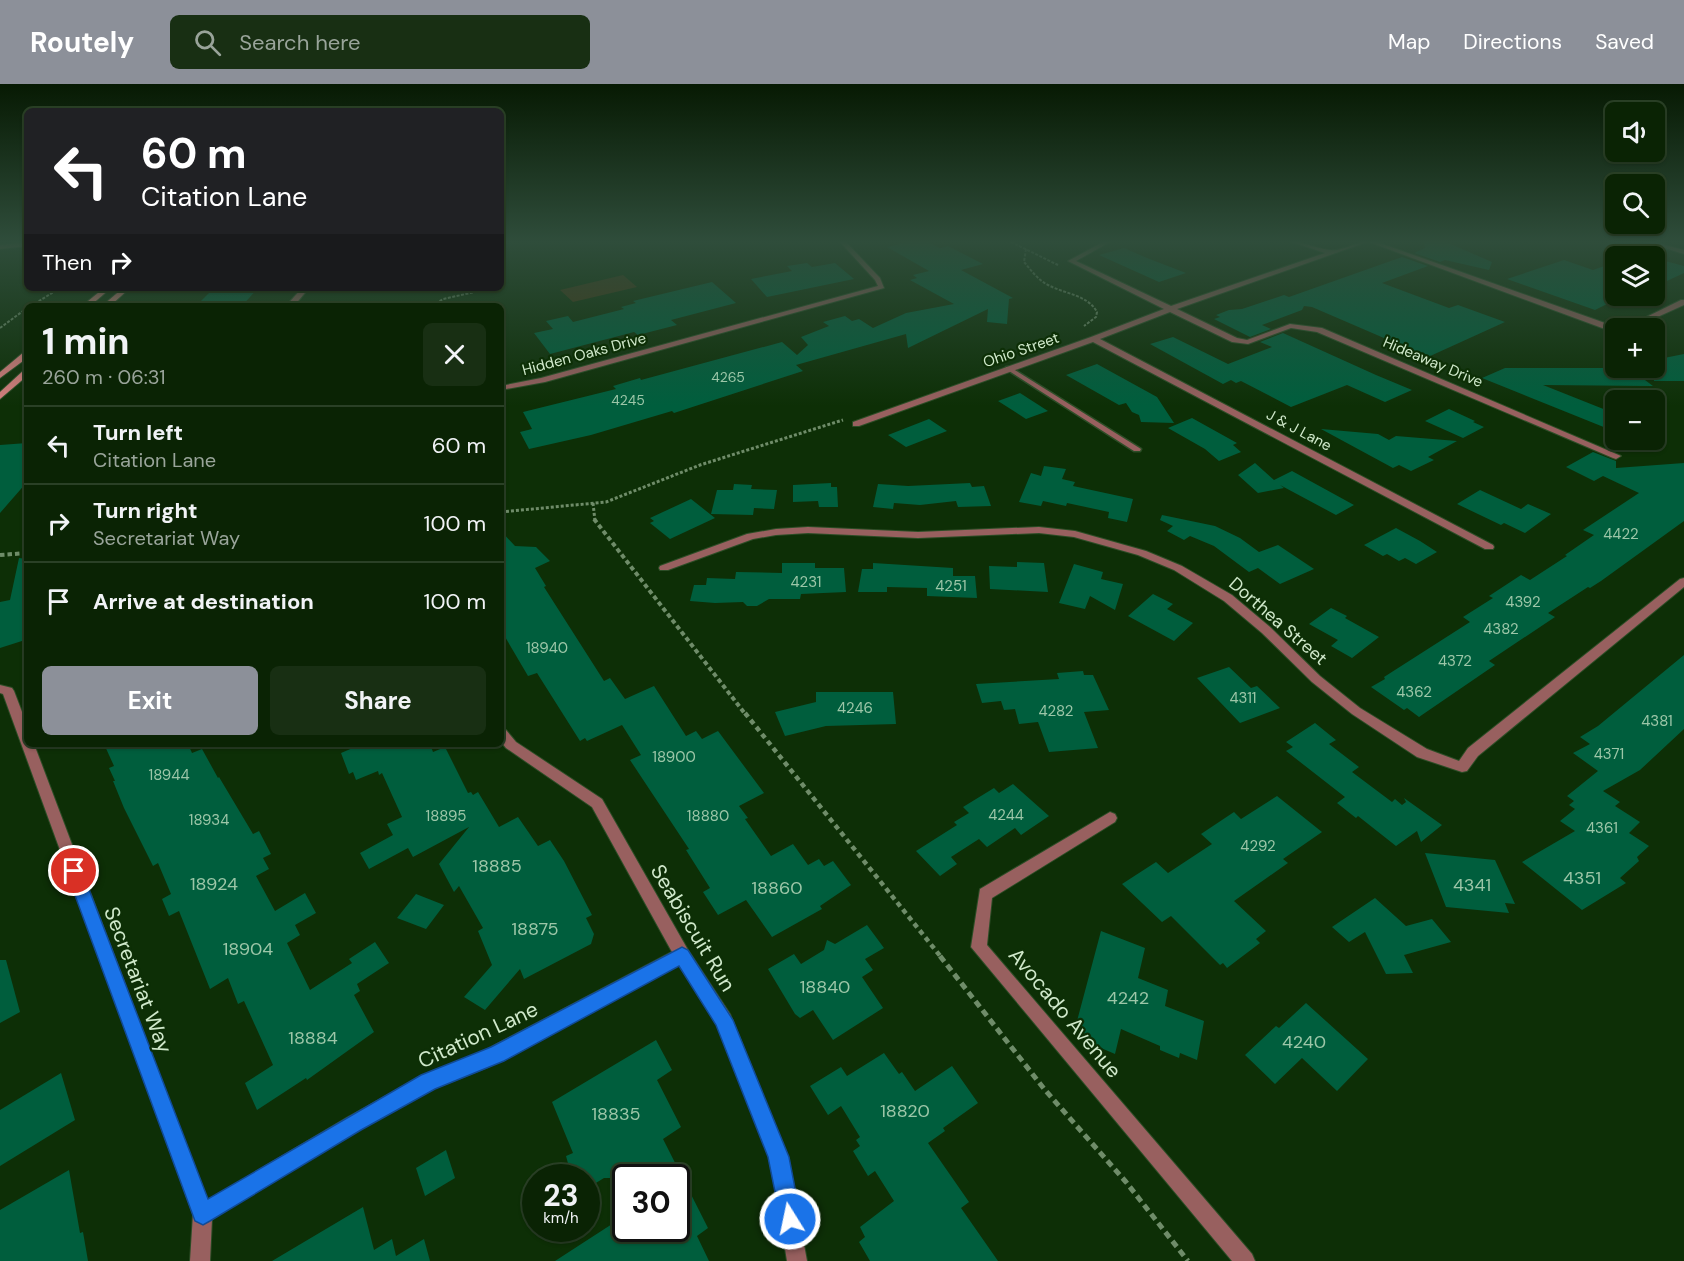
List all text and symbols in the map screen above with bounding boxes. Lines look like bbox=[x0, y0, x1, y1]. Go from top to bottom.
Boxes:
search box bbox=[170, 15, 590, 69]
text: Routely bbox=[30, 24, 134, 61]
icon: search bbox=[191, 26, 224, 59]
text: Search here bbox=[239, 28, 361, 57]
text: Map bbox=[1388, 28, 1430, 56]
text: Directions bbox=[1463, 28, 1562, 56]
text: Saved bbox=[1595, 28, 1654, 56]
map controls bbox=[1605, 102, 1665, 450]
button: sound bbox=[1605, 102, 1665, 162]
text: 60 m bbox=[141, 126, 247, 181]
icon: left bbox=[42, 132, 120, 210]
button: search bbox=[1605, 174, 1665, 234]
text: Citation Lane bbox=[141, 179, 307, 214]
icon: right bbox=[104, 246, 137, 279]
button: layers bbox=[1605, 246, 1665, 306]
text: Then bbox=[42, 248, 92, 277]
text: 1 min bbox=[42, 318, 130, 365]
button: + bbox=[1605, 318, 1665, 378]
button: close bbox=[423, 323, 486, 386]
street label: Hidden Oaks Drive bbox=[520, 328, 648, 380]
street label: Ohio Street bbox=[980, 328, 1062, 372]
street label: Hideaway Drive bbox=[1380, 332, 1486, 392]
text: 260 m · 06:31 bbox=[42, 364, 166, 390]
house number: 4265 bbox=[711, 368, 745, 386]
button: − bbox=[1605, 390, 1665, 450]
house number: 4245 bbox=[611, 391, 645, 409]
street label: J & J Lane bbox=[1263, 404, 1335, 456]
text: Turn left bbox=[93, 418, 183, 447]
icon: left bbox=[42, 429, 75, 462]
text: 60 m bbox=[432, 431, 486, 460]
text: Citation Lane bbox=[93, 447, 216, 473]
text: Turn right bbox=[93, 496, 198, 525]
icon: right bbox=[42, 507, 75, 540]
text: 100 m bbox=[424, 509, 486, 538]
house number: 4422 bbox=[1603, 524, 1639, 544]
text: Secretariat Way bbox=[93, 525, 240, 551]
house number: 4231 bbox=[790, 572, 822, 592]
street label: Dorthea Street bbox=[1224, 572, 1332, 670]
house number: 4251 bbox=[935, 576, 967, 596]
icon: arrive bbox=[42, 585, 75, 618]
text: Arrive at destination bbox=[93, 587, 314, 616]
text: 100 m bbox=[424, 587, 486, 616]
house number: 4392 bbox=[1505, 592, 1541, 612]
house number: 4382 bbox=[1483, 619, 1519, 639]
house number: 18940 bbox=[526, 638, 568, 658]
house number: 4372 bbox=[1438, 651, 1472, 671]
button: Exit bbox=[42, 666, 258, 735]
button: Share bbox=[270, 666, 486, 735]
house number: 4362 bbox=[1396, 682, 1432, 702]
house number: 4311 bbox=[1229, 688, 1257, 708]
house number: 4246 bbox=[837, 698, 873, 718]
house number: 4282 bbox=[1039, 701, 1074, 721]
house number: 4381 bbox=[1641, 711, 1673, 731]
house number: 4371 bbox=[1594, 744, 1624, 764]
house number: 18900 bbox=[652, 747, 696, 767]
house number: 18944 bbox=[149, 765, 190, 785]
house number: 4244 bbox=[988, 805, 1024, 825]
house number: 18895 bbox=[425, 806, 467, 826]
house number: 18880 bbox=[687, 806, 729, 826]
house number: 18934 bbox=[189, 810, 229, 830]
house number: 4361 bbox=[1586, 818, 1618, 838]
house number: 4292 bbox=[1240, 836, 1276, 856]
pin bbox=[48, 845, 99, 896]
icon: arrive bbox=[57, 854, 90, 887]
house number: 18885 bbox=[472, 854, 522, 878]
street label: Seabiscuit Run bbox=[644, 859, 742, 997]
house number: 4351 bbox=[1563, 866, 1601, 890]
house number: 18924 bbox=[190, 872, 238, 896]
house number: 4341 bbox=[1453, 873, 1491, 897]
house number: 18860 bbox=[751, 876, 803, 900]
street label: Secretariat Way bbox=[97, 903, 179, 1057]
house number: 18875 bbox=[511, 917, 559, 941]
house number: 18904 bbox=[223, 937, 273, 961]
street label: Avocado Avenue bbox=[1002, 942, 1128, 1084]
house number: 18840 bbox=[800, 975, 850, 999]
house number: 4242 bbox=[1107, 986, 1149, 1010]
street label: Citation Lane bbox=[413, 995, 543, 1075]
house number: 18884 bbox=[288, 1026, 338, 1050]
house number: 4240 bbox=[1282, 1030, 1326, 1054]
house number: 18820 bbox=[880, 1099, 930, 1123]
house number: 18835 bbox=[591, 1102, 641, 1126]
speed limit sign: 30 bbox=[612, 1164, 690, 1242]
text: 23 bbox=[543, 1176, 579, 1215]
position arrow bbox=[758, 1187, 822, 1251]
text: km/h bbox=[543, 1208, 579, 1228]

